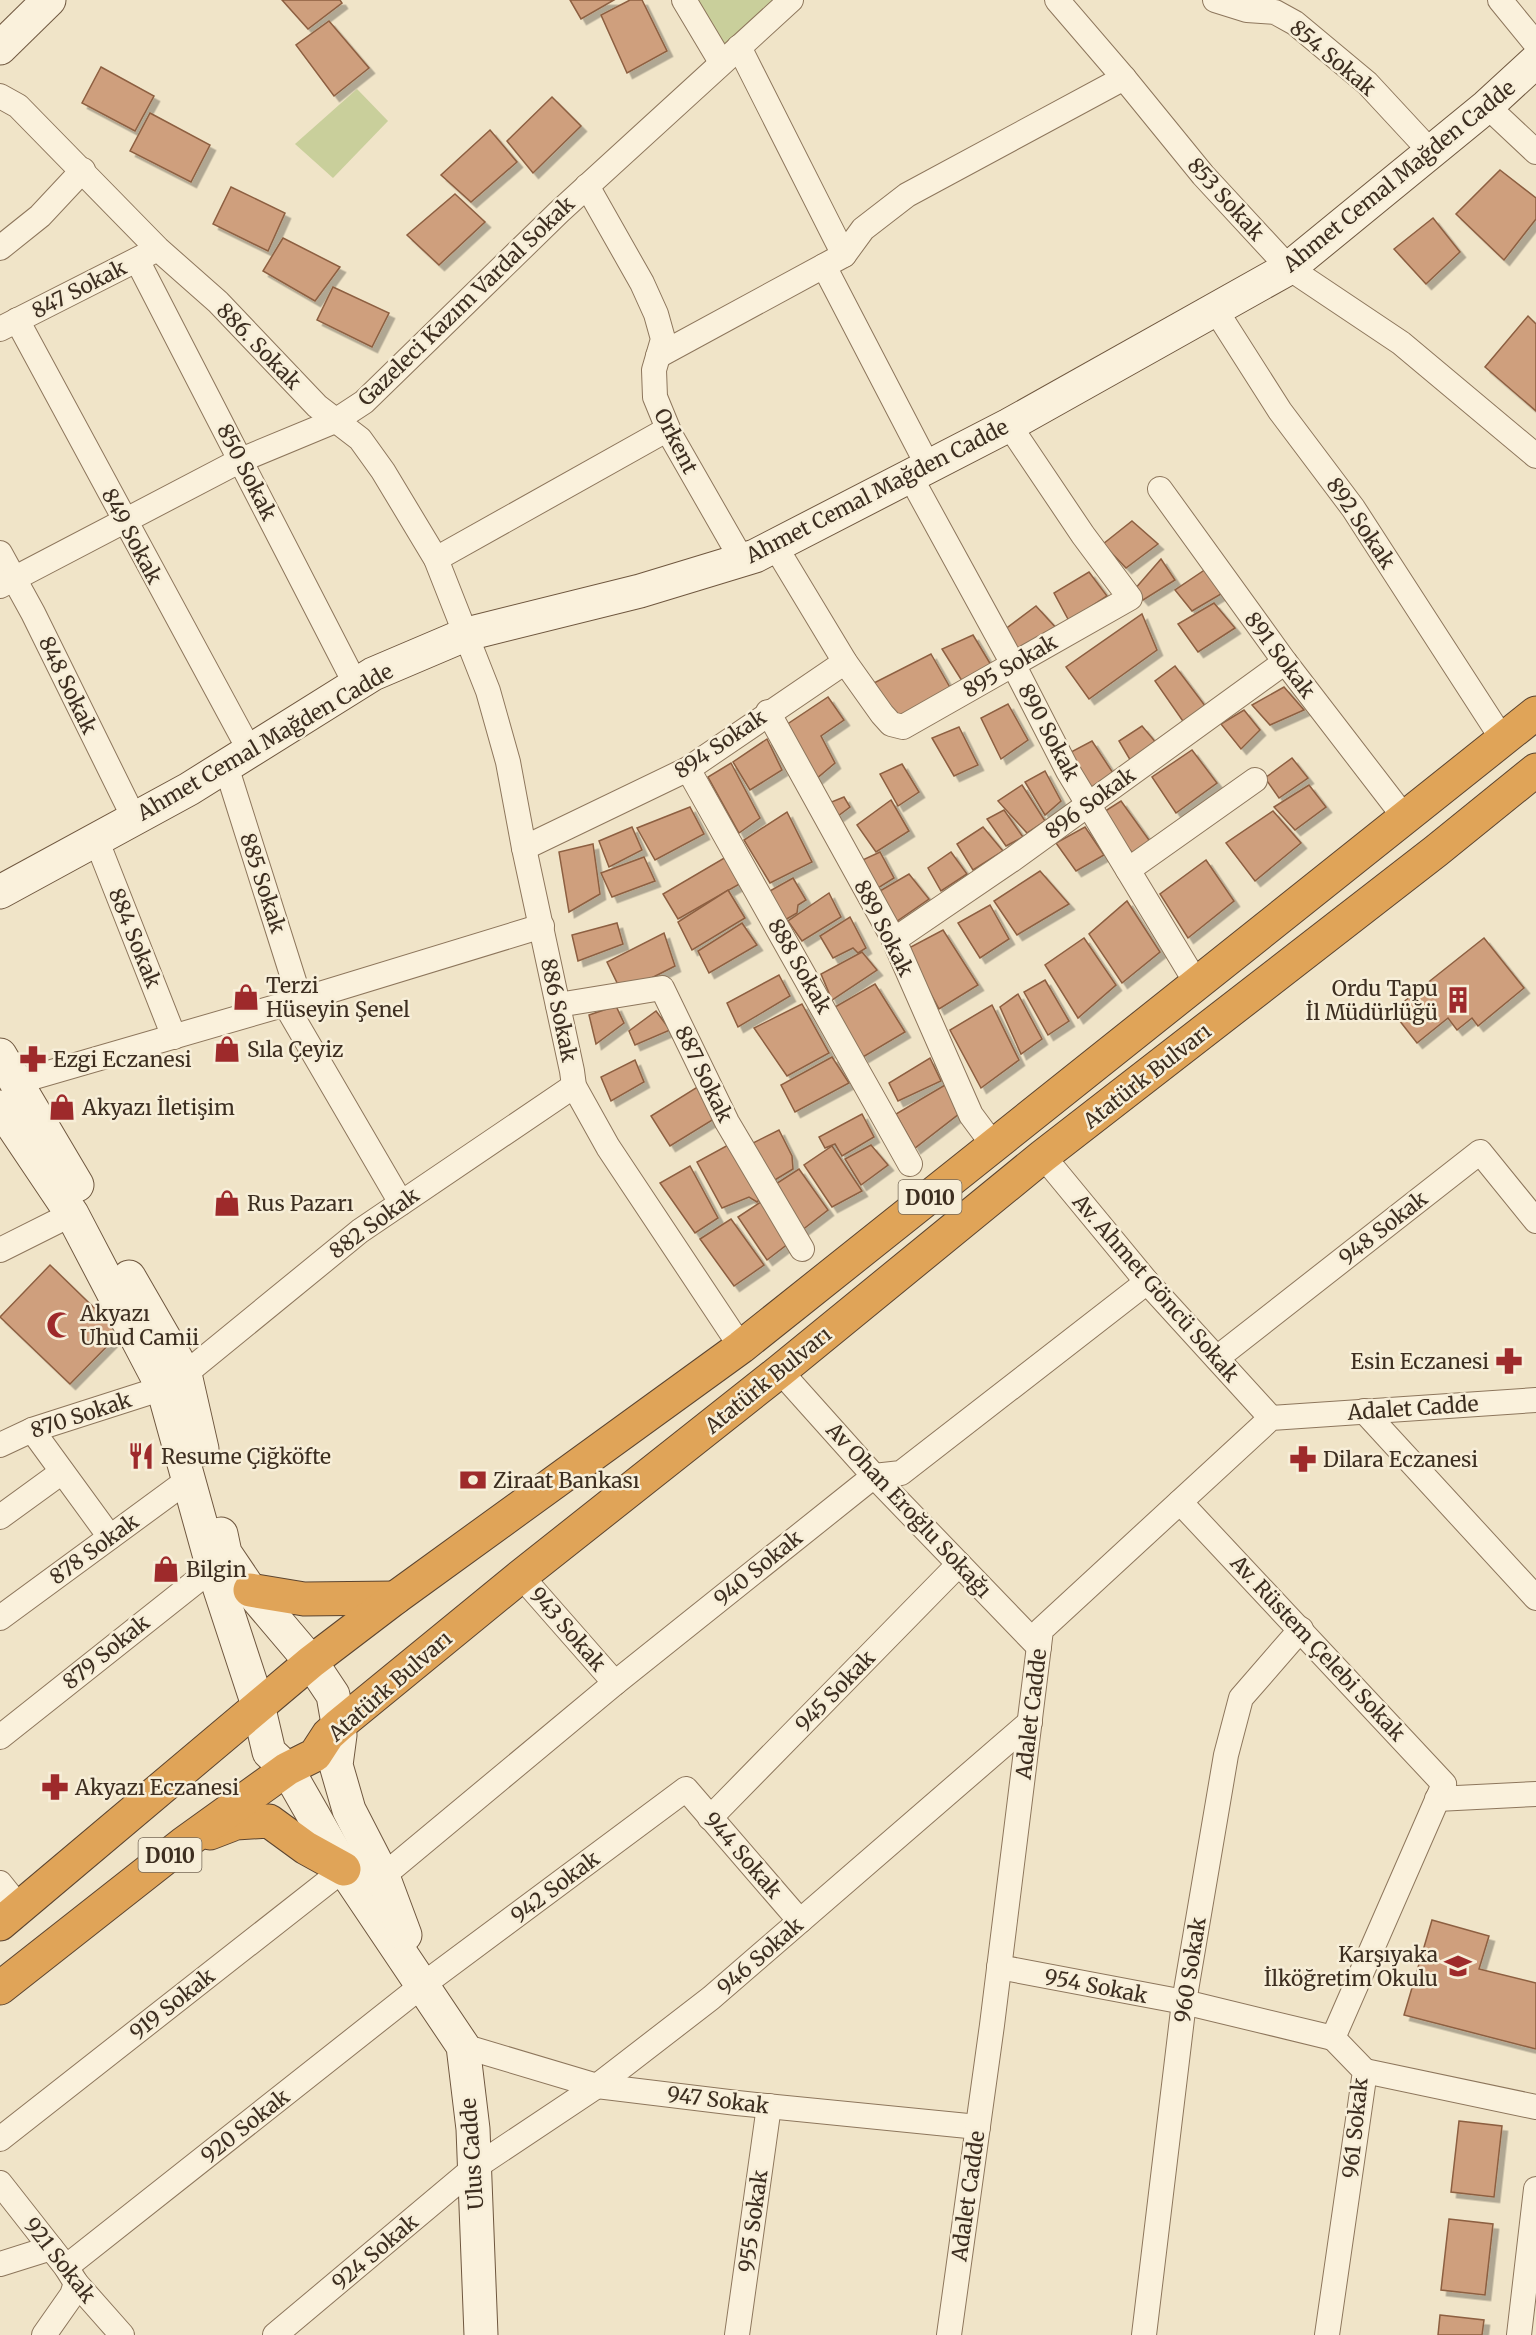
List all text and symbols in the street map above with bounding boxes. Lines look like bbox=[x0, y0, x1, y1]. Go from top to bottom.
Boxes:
street label: 854 Sokak bbox=[1284, 14, 1382, 102]
street label: Ahmet Cemal Mağden Cadde bbox=[1277, 74, 1521, 279]
street label: 853 Sokak bbox=[1182, 152, 1271, 247]
street label: Gazeleci Kazım Vardal Sokak bbox=[352, 190, 580, 412]
street label: 847 Sokak bbox=[27, 253, 132, 324]
street label: 886. Sokak bbox=[211, 297, 307, 395]
street label: Orkent bbox=[648, 404, 704, 478]
street label: Ahmet Cemal Mağden Cadde bbox=[740, 413, 1013, 569]
street label: 850 Sokak bbox=[211, 419, 283, 525]
street label: 892 Sokak bbox=[1321, 472, 1402, 574]
street label: 849 Sokak bbox=[96, 484, 169, 589]
street label: 891 Sokak bbox=[1239, 606, 1322, 704]
street label: 895 Sokak bbox=[958, 628, 1062, 704]
street label: 848 Sokak bbox=[33, 632, 104, 739]
street label: Ahmet Cemal Mağden Cadde bbox=[131, 658, 398, 827]
street label: 890 Sokak bbox=[1012, 679, 1086, 786]
street label: 894 Sokak bbox=[669, 703, 772, 785]
street label: 896 Sokak bbox=[1040, 761, 1141, 845]
street label: 885 Sokak bbox=[234, 829, 292, 937]
street label: 889 Sokak bbox=[848, 875, 920, 981]
street label: 884 Sokak bbox=[103, 884, 168, 993]
street label: 888 Sokak bbox=[762, 914, 838, 1019]
street label: 886 Sokak bbox=[535, 956, 583, 1065]
place label: Terzi Hüseyin Şenel bbox=[266, 972, 410, 1023]
place label: Ordu Tapu İl Müdürlüğü bbox=[1306, 975, 1438, 1026]
shop icon: Terzi Hüseyin Şenel bbox=[231, 982, 261, 1012]
building icon: Ordu Tapu İl Müdürlüğü bbox=[1443, 985, 1473, 1015]
street label: Atatürk Bulvarı bbox=[1077, 1018, 1217, 1135]
street label: 887 Sokak bbox=[669, 1021, 739, 1127]
shop icon: Sıla Çeyiz bbox=[212, 1034, 242, 1064]
place label: Sıla Çeyiz bbox=[247, 1036, 343, 1063]
pharmacy icon: Ezgi Eczanesi bbox=[18, 1044, 48, 1074]
place label: Ezgi Eczanesi bbox=[53, 1046, 192, 1073]
shop icon: Akyazı İletişim bbox=[47, 1092, 77, 1122]
place label: Akyazı İletişim bbox=[81, 1094, 235, 1121]
road number: D010 bbox=[898, 1180, 962, 1214]
street label: 882 Sokak bbox=[324, 1181, 425, 1265]
street label: 948 Sokak bbox=[1333, 1185, 1433, 1271]
shop icon: Rus Pazarı bbox=[212, 1188, 242, 1218]
street label: Av. Ahmet Göncü Sokak bbox=[1066, 1188, 1246, 1388]
place label: Rus Pazarı bbox=[247, 1190, 354, 1217]
place label: Akyazı Uhud Camii bbox=[79, 1300, 199, 1351]
mosque icon: Akyazı Uhud Camii bbox=[45, 1310, 75, 1340]
street label: Atatürk Bulvarı bbox=[698, 1321, 837, 1440]
pharmacy icon: Esin Eczanesi bbox=[1494, 1346, 1524, 1376]
place label: Esin Eczanesi bbox=[1350, 1348, 1489, 1375]
street label: 870 Sokak bbox=[27, 1386, 136, 1444]
street label: Adalet Cadde bbox=[1346, 1390, 1480, 1426]
street label: Av Ohan Eroğlu Sokağı bbox=[820, 1416, 997, 1603]
restaurant icon: Resume Çiğköfte bbox=[126, 1441, 156, 1471]
place label: Resume Çiğköfte bbox=[161, 1443, 331, 1470]
pharmacy icon: Dilara Eczanesi bbox=[1288, 1444, 1318, 1474]
place label: Dilara Eczanesi bbox=[1323, 1446, 1478, 1473]
bank icon: Ziraat Bankası bbox=[458, 1465, 488, 1495]
place label: Ziraat Bankası bbox=[493, 1467, 640, 1494]
street label: 878 Sokak bbox=[44, 1507, 144, 1590]
street label: 940 Sokak bbox=[708, 1524, 808, 1612]
street label: Av. Rüstem Çelebi Sokak bbox=[1224, 1549, 1412, 1747]
shop icon: Bilgin bbox=[151, 1554, 181, 1584]
place label: Bilgin bbox=[186, 1556, 247, 1583]
street label: 943 Sokak bbox=[524, 1581, 612, 1677]
street label: 879 Sokak bbox=[57, 1608, 155, 1695]
street label: Atatürk Bulvarı bbox=[322, 1625, 458, 1748]
street label: 945 Sokak bbox=[789, 1644, 881, 1737]
street label: Adalet Cadde bbox=[1009, 1647, 1052, 1782]
pharmacy icon: Akyazı Eczanesi bbox=[40, 1772, 70, 1802]
place label: Akyazı Eczanesi bbox=[74, 1774, 239, 1801]
street label: 944 Sokak bbox=[698, 1806, 788, 1904]
road number: D010 bbox=[138, 1838, 201, 1872]
street label: 942 Sokak bbox=[505, 1844, 605, 1929]
street label: 946 Sokak bbox=[711, 1911, 809, 2001]
street label: 960 Sokak bbox=[1168, 1915, 1212, 2025]
place label: Karşıyaka İlköğretim Okulu bbox=[1264, 1941, 1438, 1992]
school or university icon: Karşıyaka İlköğretim Okulu bbox=[1443, 1951, 1473, 1981]
street label: 919 Sokak bbox=[124, 1962, 221, 2046]
street label: 954 Sokak bbox=[1042, 1963, 1151, 2009]
street label: 961 Sokak bbox=[1336, 2076, 1374, 2180]
street label: 947 Sokak bbox=[665, 2080, 771, 2120]
street label: 920 Sokak bbox=[195, 2083, 295, 2169]
street label: Ulus Cadde bbox=[455, 2097, 489, 2211]
street label: Adalet Cadde bbox=[945, 2129, 991, 2264]
street label: 955 Sokak bbox=[732, 2167, 774, 2274]
street label: 924 Sokak bbox=[326, 2208, 424, 2296]
street label: 921 Sokak bbox=[18, 2212, 102, 2309]

